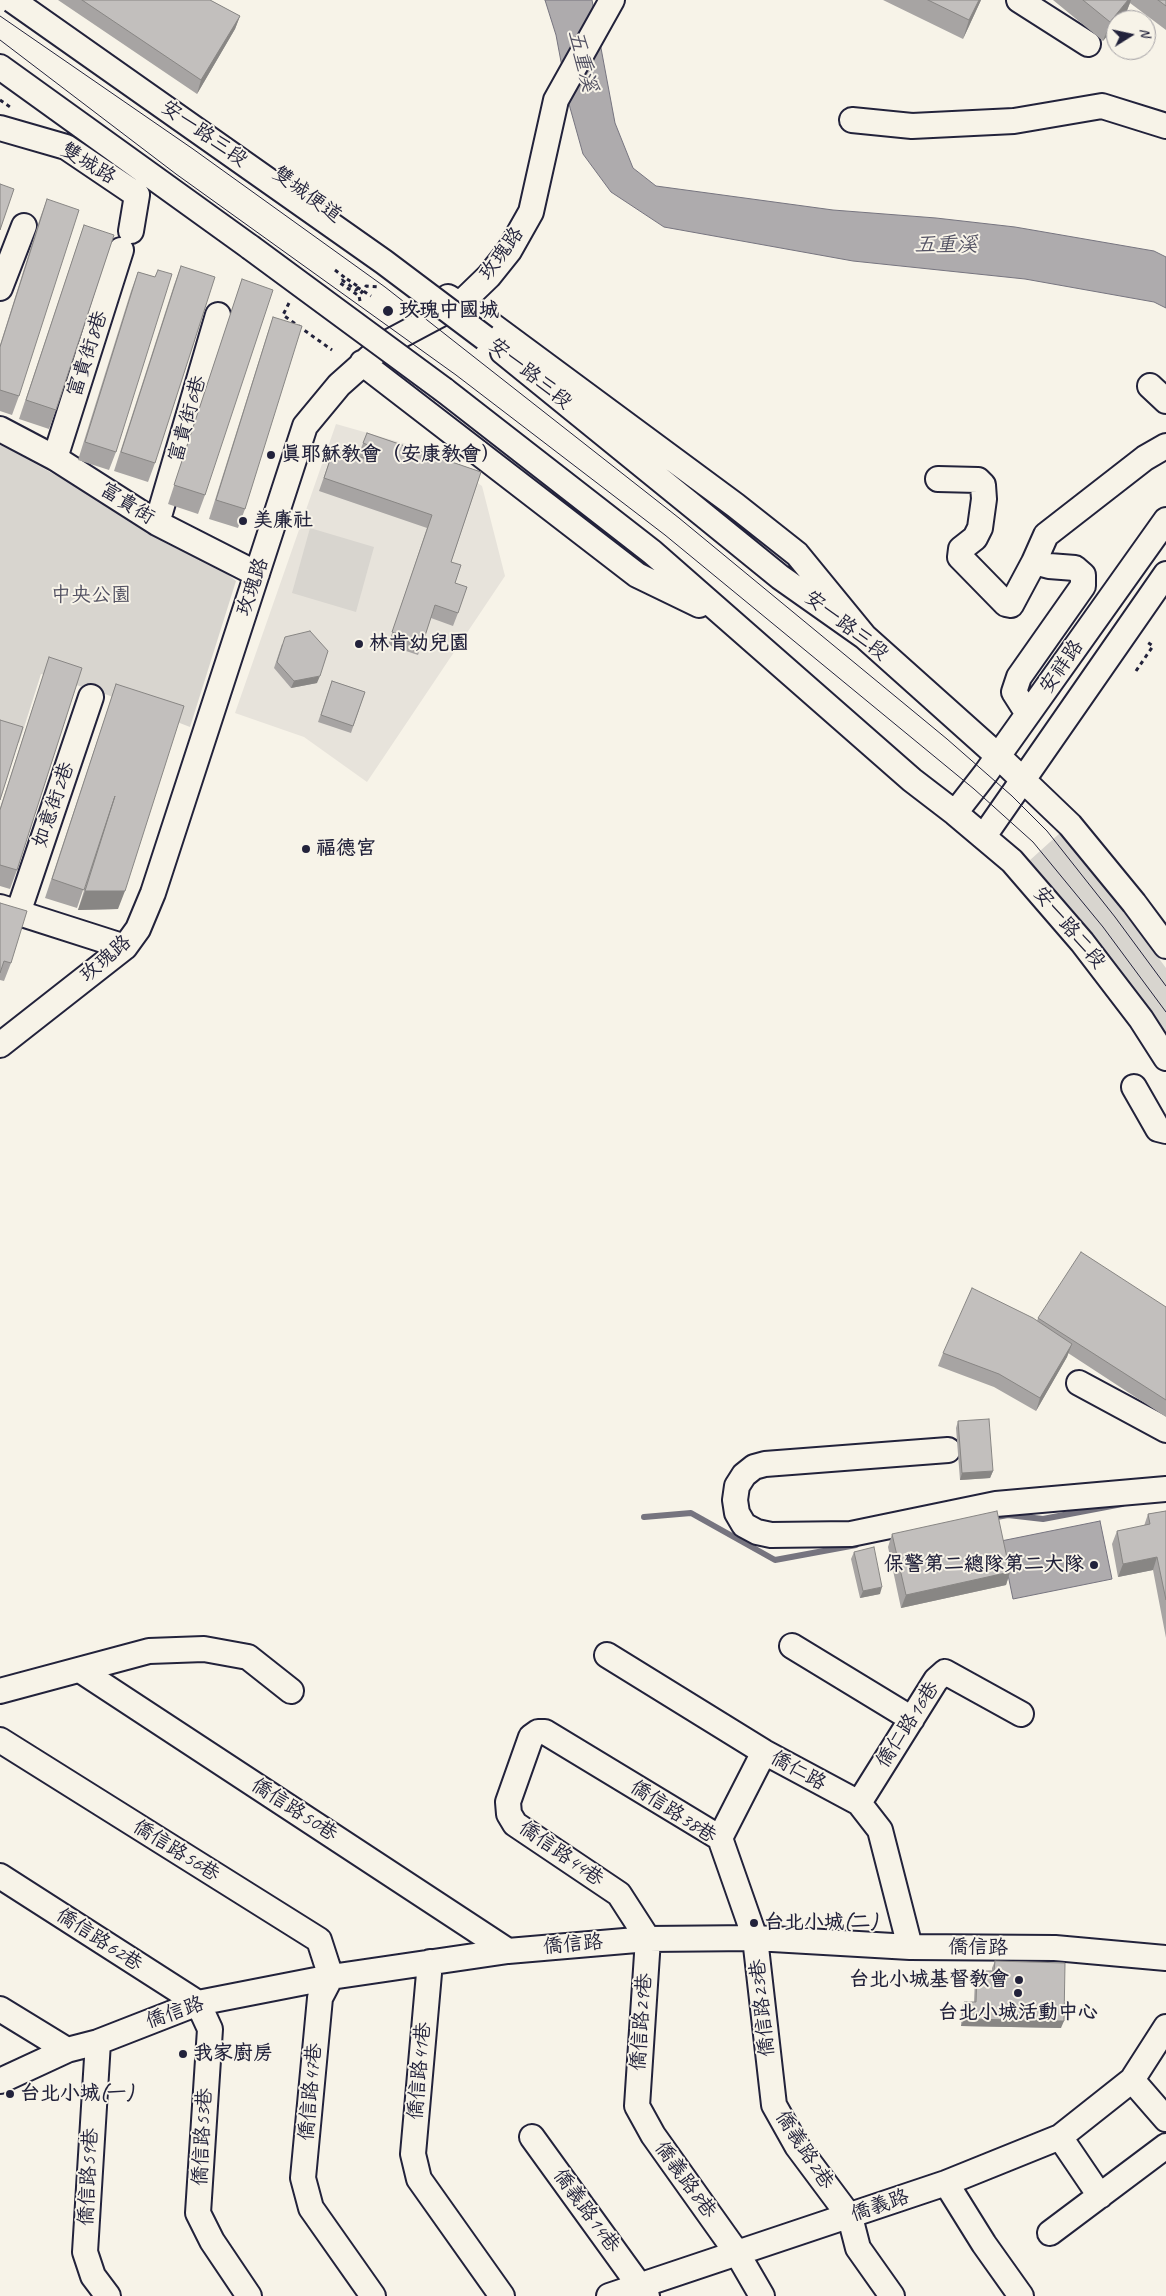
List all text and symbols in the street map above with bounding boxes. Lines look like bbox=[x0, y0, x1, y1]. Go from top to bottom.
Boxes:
north arrow bbox=[1106, 10, 1156, 60]
water label: 五重溪 bbox=[562, 27, 602, 95]
text: N bbox=[1136, 27, 1154, 38]
street label: 安一路三段 bbox=[156, 95, 252, 173]
street label: 雙城路 bbox=[56, 138, 120, 190]
street label: 雙城便道 bbox=[268, 162, 346, 228]
street label: 玫瑰路 bbox=[475, 223, 529, 285]
water label: 五重溪 bbox=[915, 232, 977, 258]
place label: 玫瑰中國城 bbox=[399, 299, 499, 323]
marker: 玫瑰中國城 bbox=[381, 304, 395, 318]
street label: 富貴街8巷 bbox=[63, 308, 113, 400]
street label: 安一路三段 bbox=[484, 333, 576, 415]
street label: 富貴街6巷 bbox=[164, 373, 212, 465]
place label: 真耶穌教會（安康教會） bbox=[281, 443, 501, 467]
marker: 真耶穌教會（安康教會） bbox=[265, 449, 277, 461]
street label: 富貴街 bbox=[95, 478, 159, 530]
place label: 美廉社 bbox=[253, 509, 313, 533]
marker: 美廉社 bbox=[237, 515, 249, 527]
street label: 玫瑰路 bbox=[232, 555, 274, 619]
park label: 中央公園 bbox=[51, 584, 131, 608]
street label: 安一路三段 bbox=[799, 586, 893, 666]
place label: 林肯幼兒園 bbox=[369, 632, 469, 656]
street label: 安祥路 bbox=[1035, 636, 1089, 698]
marker: 林肯幼兒園 bbox=[353, 638, 365, 650]
street label: 如意街2巷 bbox=[28, 759, 80, 851]
place label: 福德宮 bbox=[316, 837, 376, 861]
marker: 福德宮 bbox=[300, 843, 312, 855]
street label: 安一路二段 bbox=[1028, 882, 1110, 974]
street label: 玫瑰路 bbox=[75, 930, 137, 988]
place label: 保警第二總隊第二大隊 bbox=[884, 1553, 1084, 1577]
marker: 保警第二總隊第二大隊 bbox=[1088, 1559, 1100, 1571]
street label: 僑仁路16巷 bbox=[871, 1677, 945, 1773]
street label: 僑仁路 bbox=[766, 1746, 830, 1796]
street label: 僑信路50巷 bbox=[246, 1773, 342, 1847]
street label: 僑信路38巷 bbox=[625, 1775, 721, 1849]
street label: 僑信路56巷 bbox=[128, 1815, 224, 1887]
street label: 僑信路44巷 bbox=[514, 1816, 608, 1892]
street label: 僑信路62巷 bbox=[51, 1903, 147, 1977]
place label: 台北小城(二) bbox=[764, 1911, 877, 1935]
marker: 台北小城(二) bbox=[748, 1917, 760, 1929]
street label: 僑信路 bbox=[542, 1930, 604, 1960]
street label: 僑信路 bbox=[948, 1935, 1008, 1961]
street label: 僑信路23巷 bbox=[746, 1958, 780, 2058]
place label: 台北小城基督教會 bbox=[849, 1968, 1009, 1992]
street label: 僑信路29巷 bbox=[627, 1972, 657, 2072]
marker: 台北小城基督教會 bbox=[1013, 1974, 1025, 1986]
marker: 台北小城活動中心 bbox=[1012, 1987, 1024, 1999]
street label: 僑信路 bbox=[143, 1992, 207, 2034]
place label: 台北小城活動中心 bbox=[938, 2001, 1098, 2025]
street label: 僑信路41巷 bbox=[404, 2021, 436, 2121]
place label: 我家廚房 bbox=[193, 2042, 273, 2066]
street label: 僑信路47巷 bbox=[295, 2042, 327, 2142]
marker: 我家廚房 bbox=[177, 2048, 189, 2060]
place label: 台北小城(一) bbox=[20, 2082, 133, 2106]
street label: 僑信路53巷 bbox=[188, 2087, 218, 2187]
marker: 台北小城(一) bbox=[4, 2088, 16, 2100]
street label: 僑義路2巷 bbox=[770, 2106, 838, 2194]
street label: 僑信路59巷 bbox=[74, 2127, 104, 2227]
street label: 僑義路8巷 bbox=[649, 2137, 721, 2223]
street label: 僑義路14巷 bbox=[547, 2164, 625, 2258]
street label: 僑義路 bbox=[848, 2185, 912, 2227]

